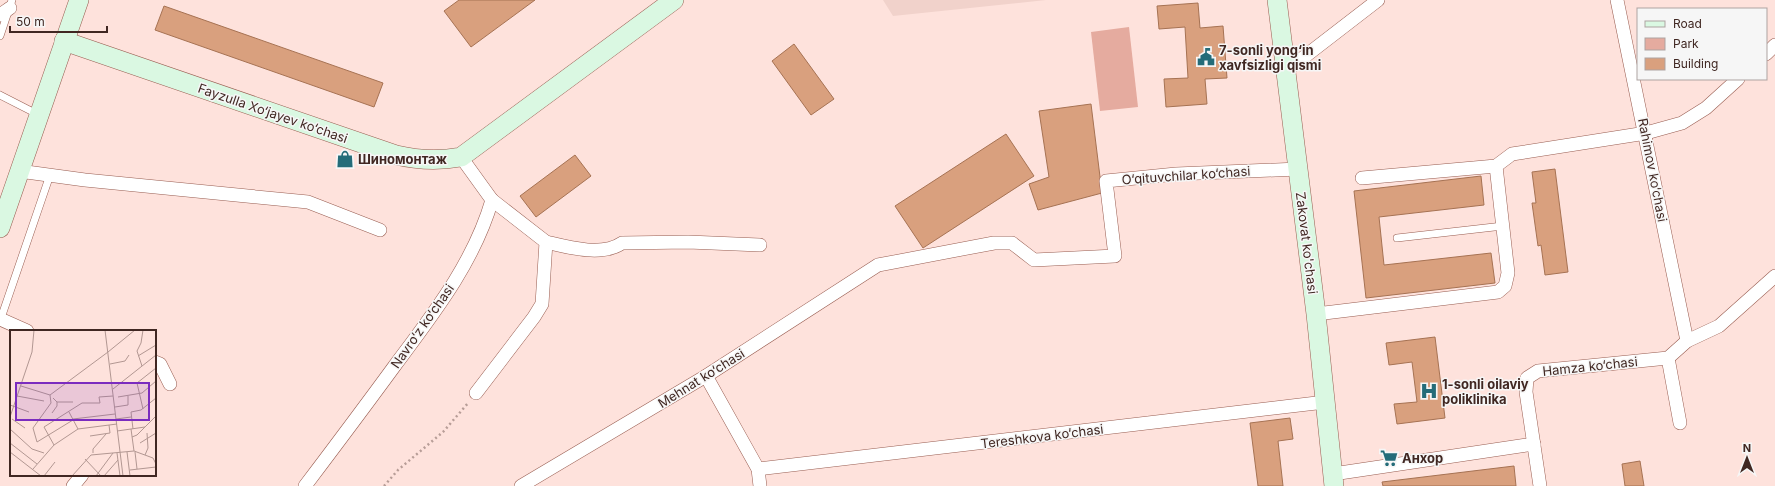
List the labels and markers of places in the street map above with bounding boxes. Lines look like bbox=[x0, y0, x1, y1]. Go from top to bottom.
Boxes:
place label: 7-sonli yong‘in xavfsizligi qismi bbox=[1219, 42, 1321, 73]
public building icon: 7-sonli yong‘in xavfsizligi qismi bbox=[1196, 47, 1216, 67]
shop icon: Шиномонтаж bbox=[335, 149, 355, 169]
place label: Шиномонтаж bbox=[358, 151, 447, 167]
place label: 1-sonli oilaviy poliklinika bbox=[1442, 376, 1529, 407]
hospital icon: 1-sonli oilaviy poliklinika bbox=[1419, 381, 1439, 401]
supermarket icon: Анхор bbox=[1379, 448, 1399, 468]
place label: Анхор bbox=[1402, 450, 1443, 466]

